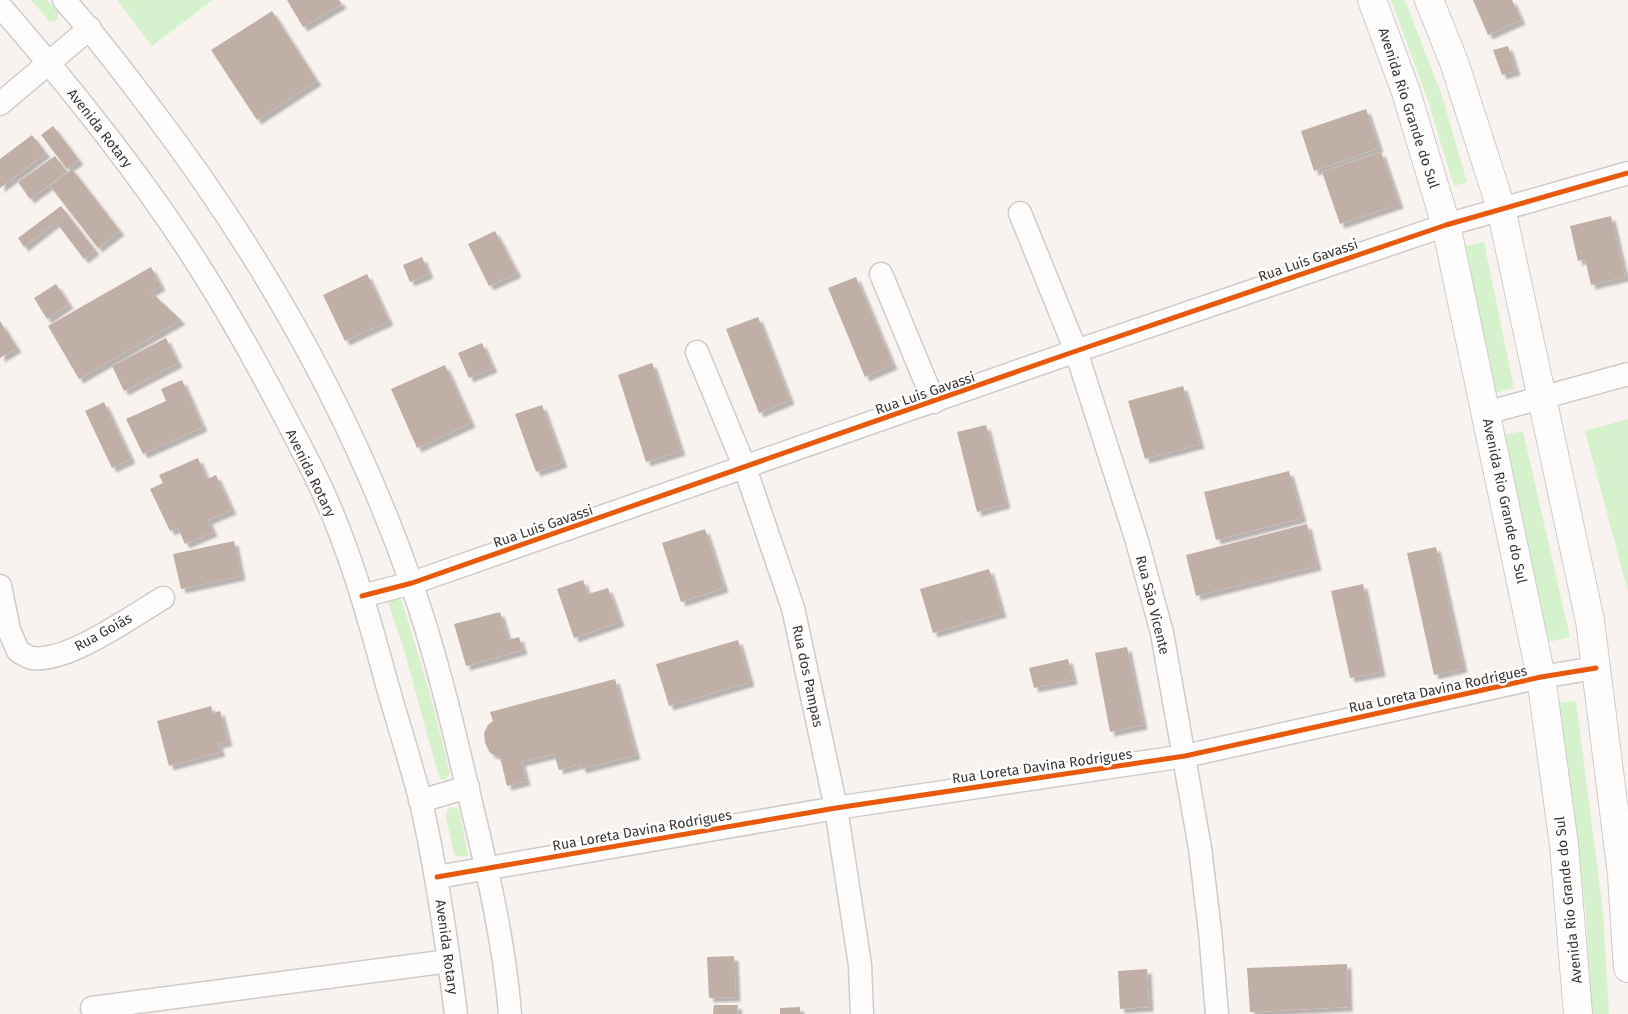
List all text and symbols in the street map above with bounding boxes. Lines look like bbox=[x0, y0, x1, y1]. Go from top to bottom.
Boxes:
street label: Avenida Rio Grande do Sul bbox=[1374, 26, 1443, 191]
street label: Avenida Rotary bbox=[63, 85, 136, 171]
street label: Rua Luis Gavassi bbox=[1256, 235, 1360, 285]
street label: Rua Luis Gavassi bbox=[873, 368, 977, 418]
street label: Avenida Rio Grande do Sul bbox=[1479, 417, 1530, 585]
street label: Avenida Rotary bbox=[282, 427, 339, 520]
street label: Rua Luis Gavassi bbox=[491, 501, 595, 551]
street label: Rua São Vicente bbox=[1132, 554, 1173, 656]
street label: Rua Goiás bbox=[72, 610, 135, 655]
street label: Rua dos Pampas bbox=[788, 624, 827, 729]
street label: Rua Loreta Davina Rodrigues bbox=[1347, 662, 1529, 717]
street label: Rua Loreta Davina Rodrigues bbox=[951, 745, 1134, 788]
street label: Rua Loreta Davina Rodrigues bbox=[551, 806, 734, 855]
street label: Avenida Rio Grande do Sul bbox=[1551, 815, 1586, 984]
street label: Avenida Rotary bbox=[431, 899, 462, 996]

